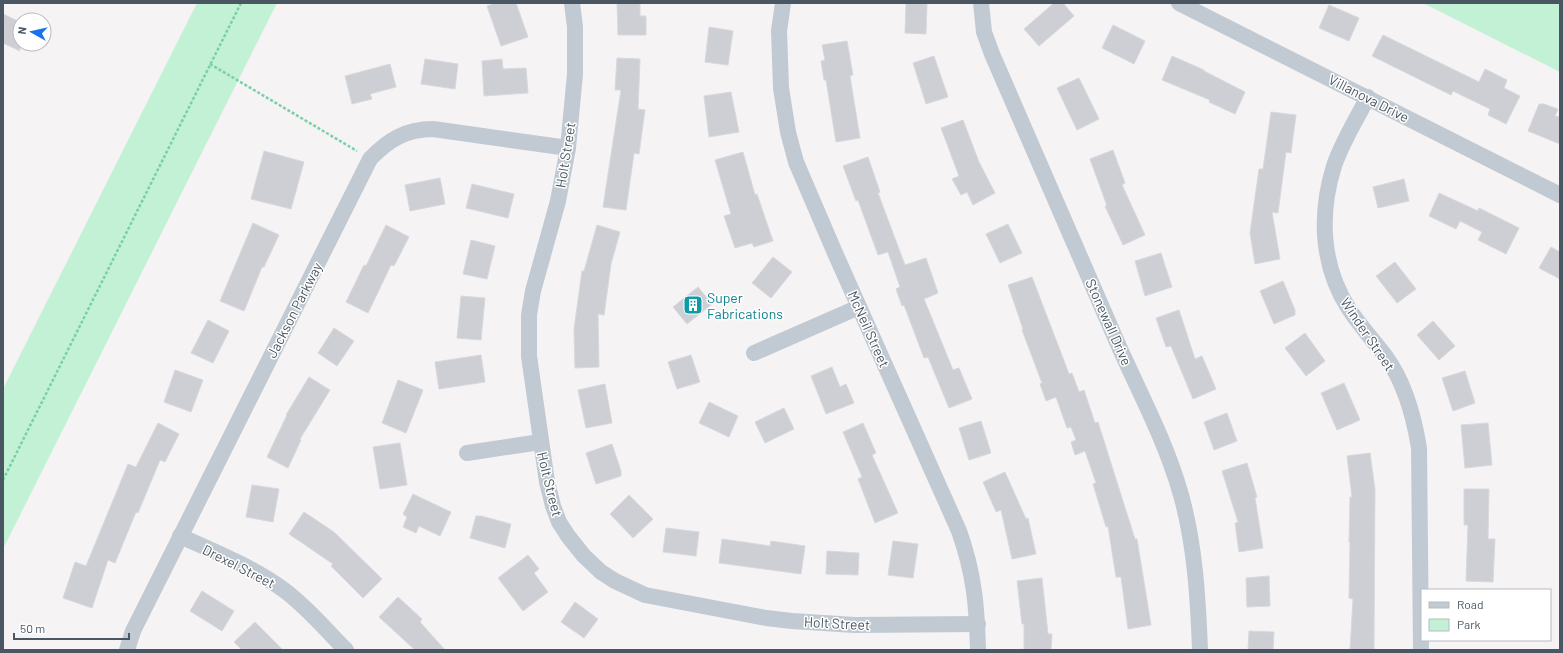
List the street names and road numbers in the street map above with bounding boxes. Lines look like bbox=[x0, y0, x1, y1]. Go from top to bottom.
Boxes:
street label: Villanova Drive bbox=[1326, 70, 1412, 126]
street label: Holt Street bbox=[551, 121, 579, 189]
street label: Jackson Parkway bbox=[263, 259, 326, 361]
street label: Stonewall Drive bbox=[1082, 276, 1136, 368]
street label: McNeil Street bbox=[845, 288, 893, 370]
street label: Winder Street bbox=[1337, 294, 1399, 374]
street label: Holt Street bbox=[534, 450, 566, 518]
street label: Drexel Street bbox=[200, 540, 278, 592]
street label: Holt Street bbox=[804, 613, 870, 633]

